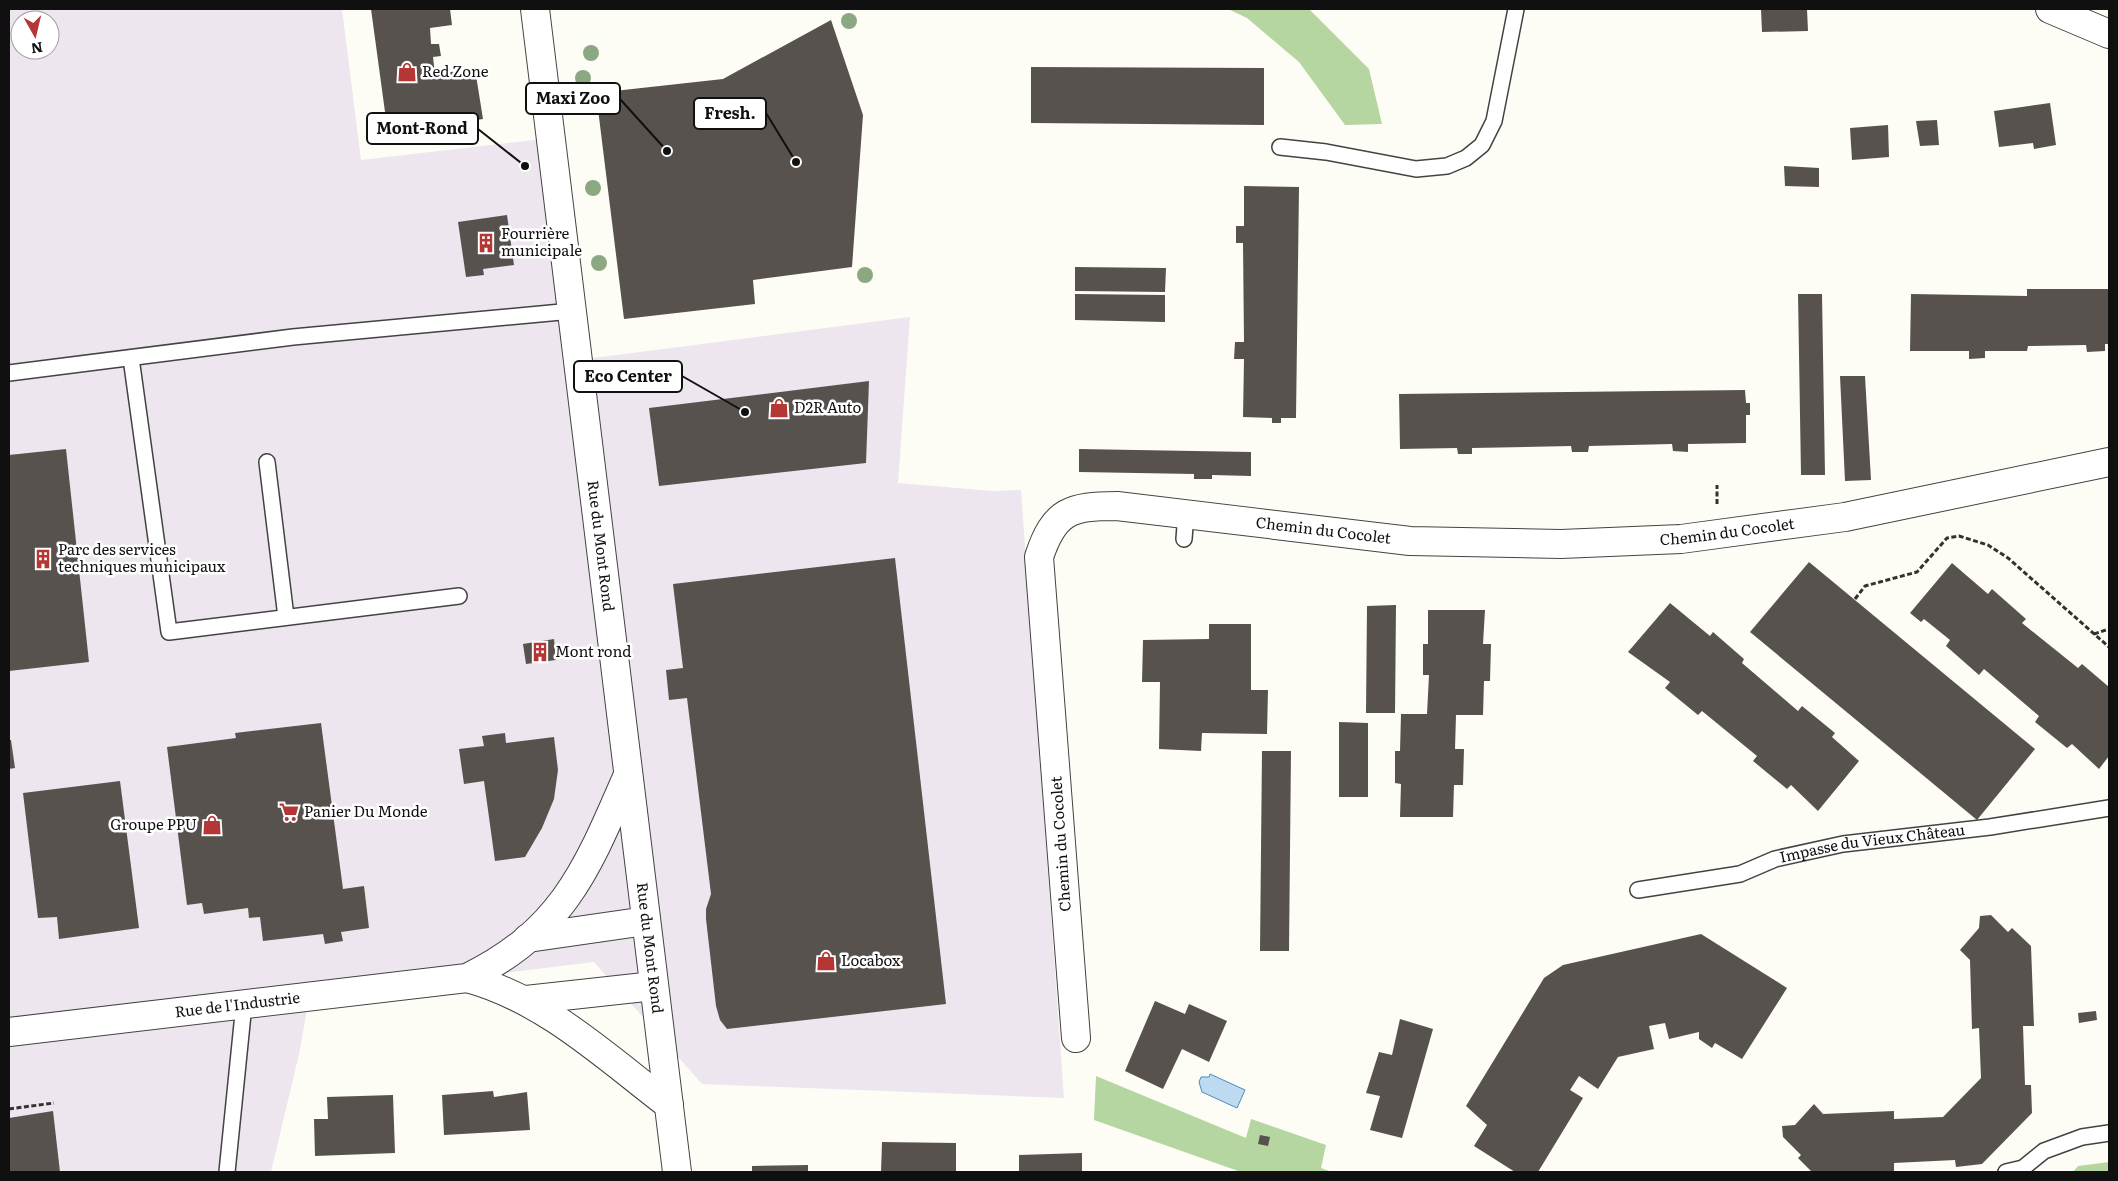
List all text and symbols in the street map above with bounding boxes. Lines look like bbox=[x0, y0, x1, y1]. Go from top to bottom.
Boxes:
north arrow bbox=[10, 10, 60, 60]
text: N bbox=[29, 38, 44, 60]
place label: Red Zone bbox=[422, 59, 489, 82]
shop icon: Red Zone bbox=[396, 61, 418, 83]
callout: Maxi Zoo bbox=[526, 83, 620, 114]
text: Maxi Zoo bbox=[536, 85, 610, 109]
callout: Fresh. bbox=[694, 98, 766, 129]
text: Fresh. bbox=[704, 100, 756, 124]
callout: Mont-Rond bbox=[367, 113, 478, 144]
text: Mont-Rond bbox=[376, 115, 468, 139]
place label: Fourrière municipale bbox=[501, 221, 582, 261]
building icon: Fourrière municipale bbox=[475, 232, 497, 254]
callout: Eco Center bbox=[574, 361, 682, 392]
text: Eco Center bbox=[584, 363, 672, 387]
place label: D2R Auto bbox=[794, 395, 861, 418]
shop icon: D2R Auto bbox=[768, 397, 790, 419]
street label: Rue du Mont Rond bbox=[583, 479, 621, 613]
street label: Chemin du Cocolet bbox=[1255, 510, 1392, 549]
street label: Chemin du Cocolet bbox=[1659, 511, 1796, 550]
place label: Parc des services techniques municipaux bbox=[58, 537, 226, 577]
building icon: Parc des services techniques municipaux bbox=[32, 548, 54, 570]
place label: Mont rond bbox=[555, 639, 632, 662]
building icon: Mont rond bbox=[529, 641, 551, 663]
street label: Chemin du Cocolet bbox=[1043, 776, 1076, 912]
place label: Panier Du Monde bbox=[304, 799, 428, 822]
supermarket icon: Panier Du Monde bbox=[278, 801, 300, 823]
place label: Groupe PPU bbox=[110, 812, 197, 835]
shop icon: Groupe PPU bbox=[201, 814, 223, 836]
street label: Impasse du Vieux Château bbox=[1777, 817, 1966, 868]
street label: Rue du Mont Rond bbox=[632, 881, 671, 1015]
place label: Locabox bbox=[841, 948, 901, 971]
shop icon: Locabox bbox=[815, 950, 837, 972]
street label: Rue de l'Industrie bbox=[173, 985, 301, 1022]

